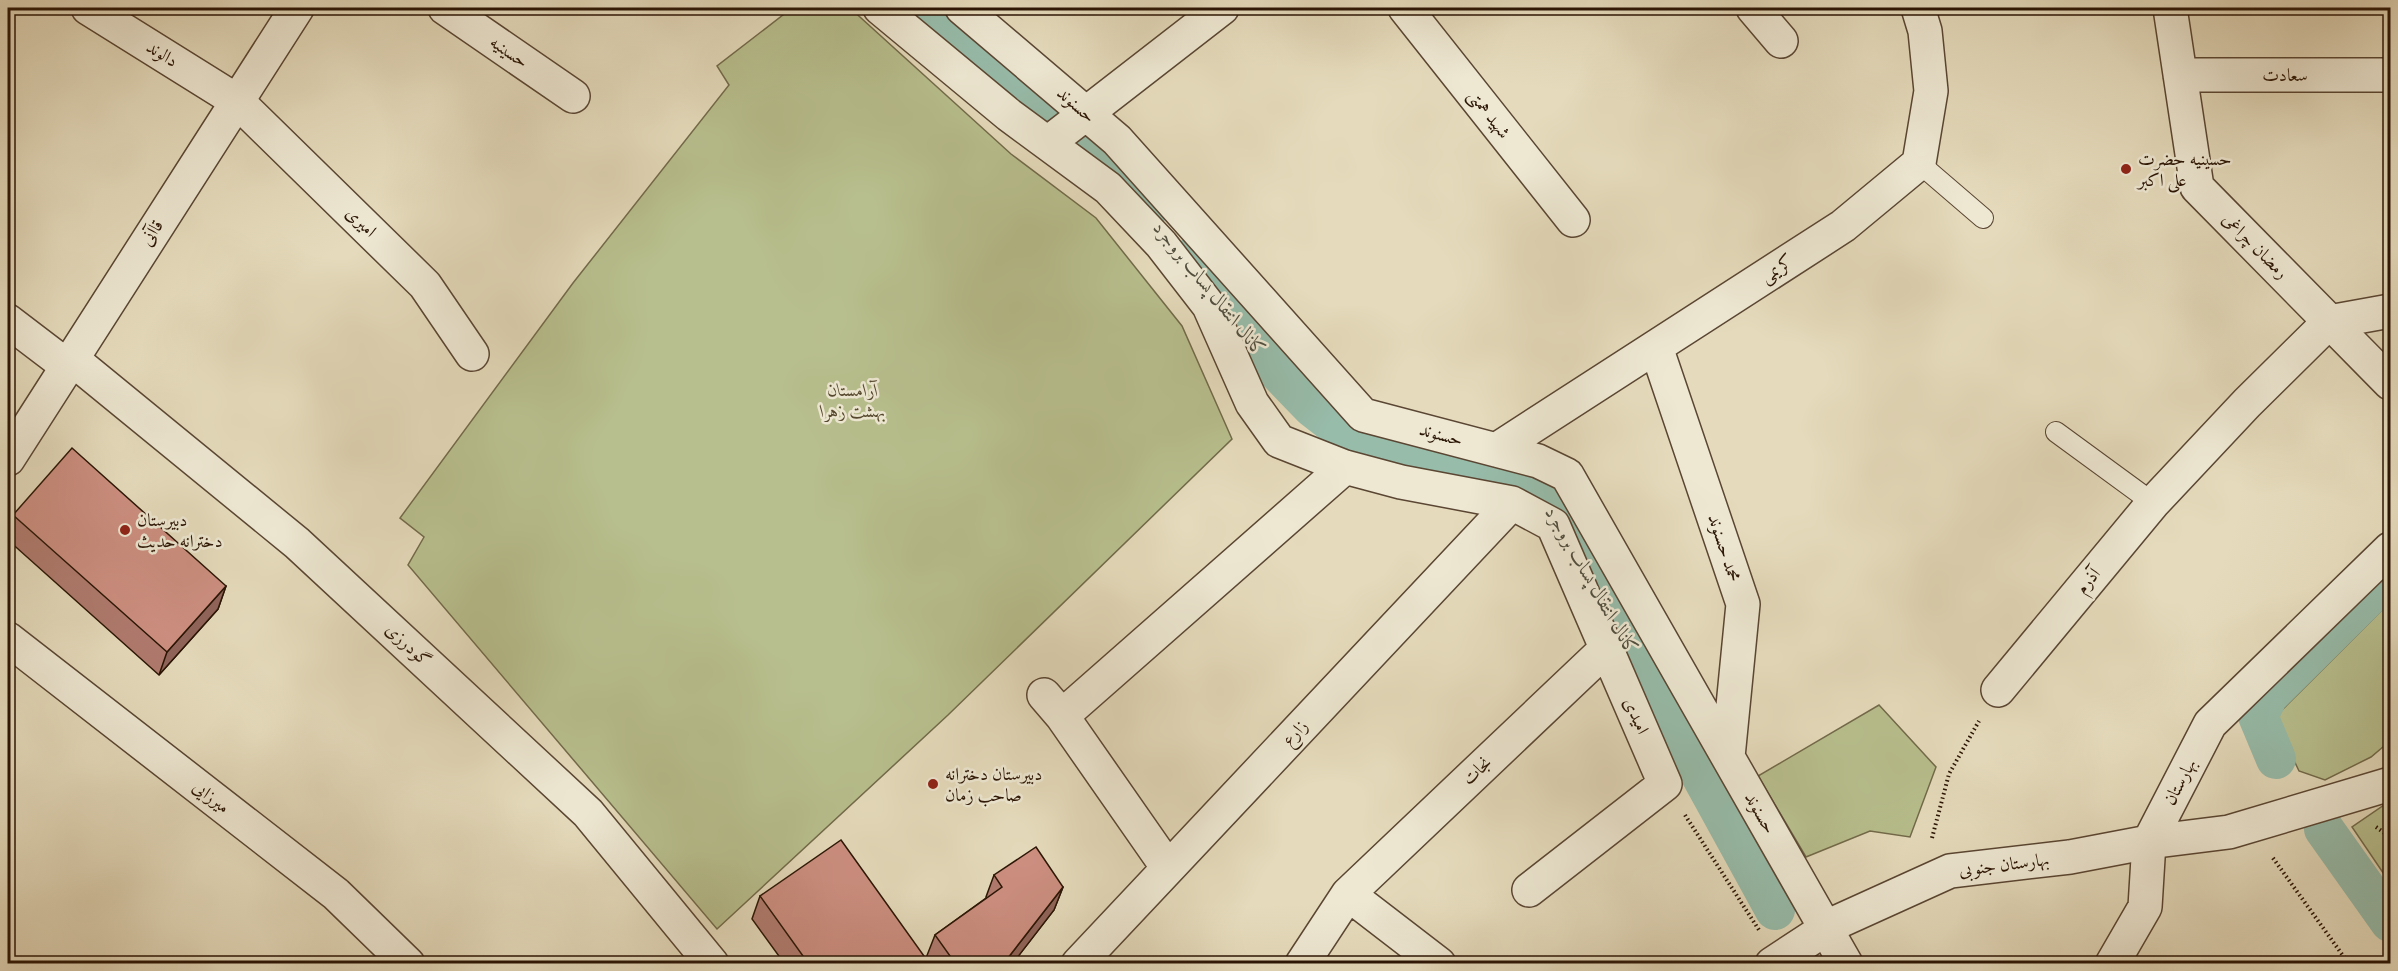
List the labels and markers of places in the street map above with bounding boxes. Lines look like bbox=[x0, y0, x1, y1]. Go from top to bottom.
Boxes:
place label: حسینیه حضرت علی اکبر bbox=[2136, 149, 2231, 193]
marker: حسینیه حضرت علی اکبر bbox=[2119, 162, 2133, 176]
place label: دبیرستان دخترانه حدیث bbox=[137, 510, 223, 553]
marker: دبیرستان دخترانه حدیث bbox=[118, 523, 132, 537]
place label: دبیرستان دخترانه صاحب زمان bbox=[945, 764, 1042, 807]
marker: دبیرستان دخترانه صاحب زمان bbox=[926, 777, 940, 791]

